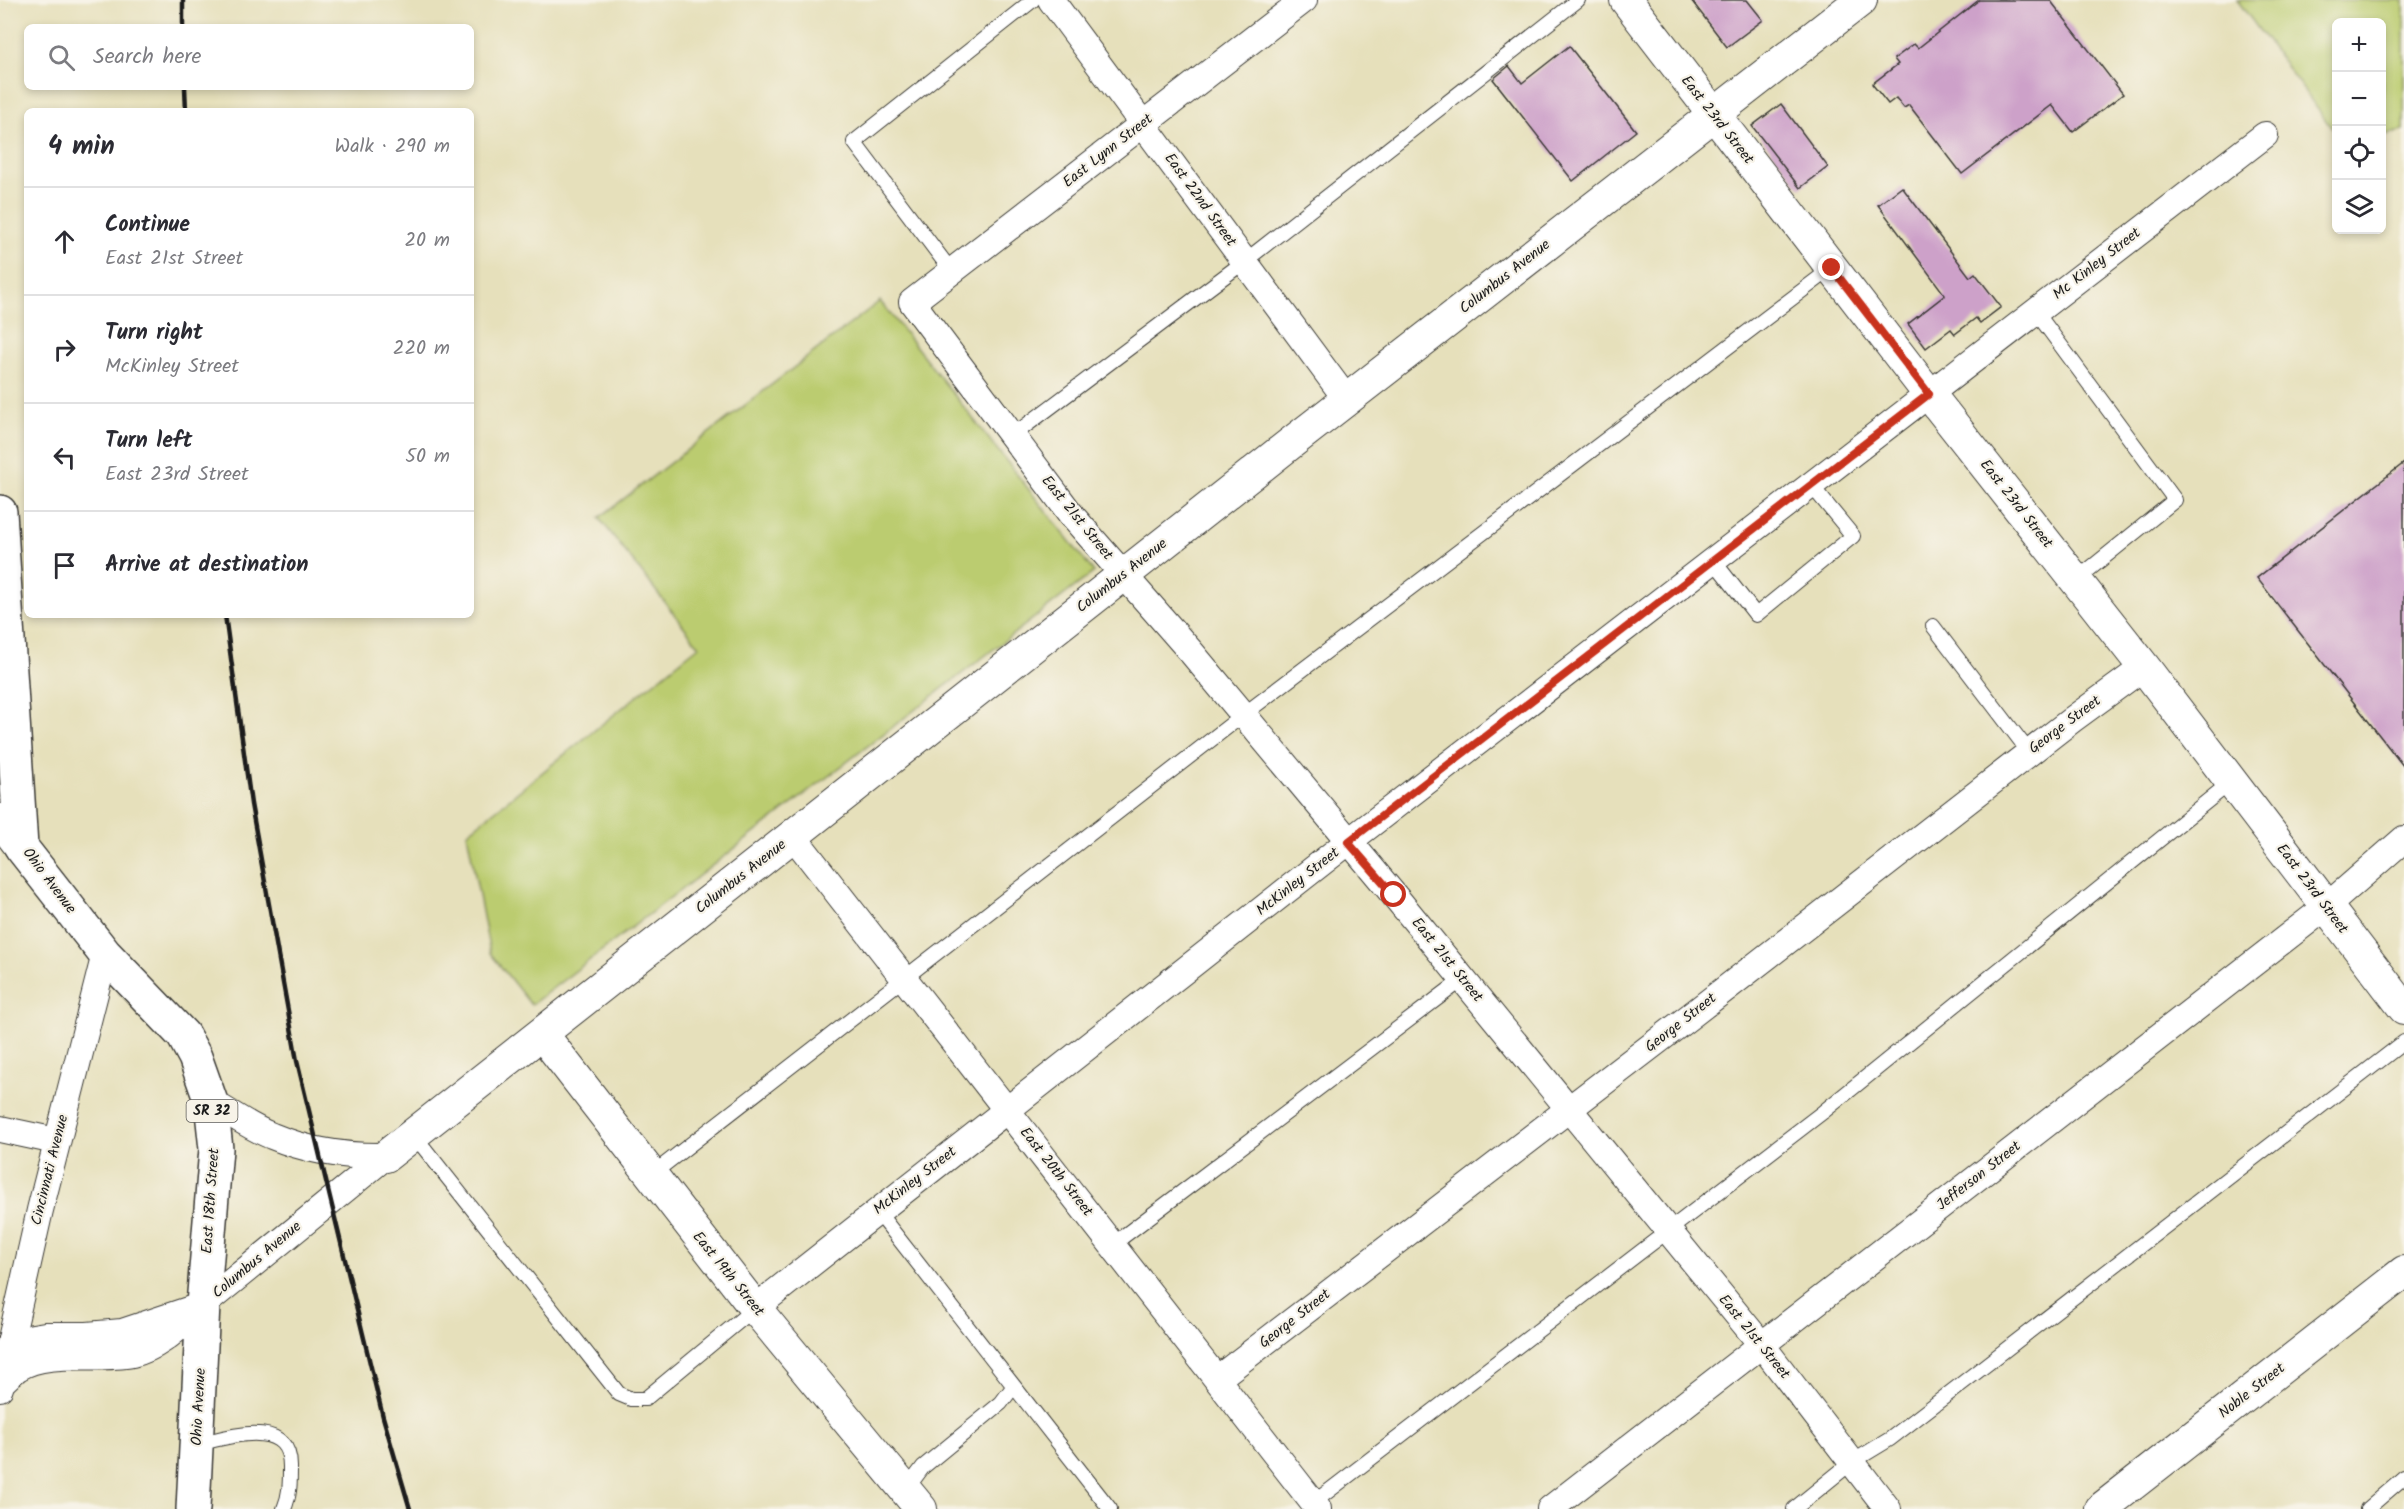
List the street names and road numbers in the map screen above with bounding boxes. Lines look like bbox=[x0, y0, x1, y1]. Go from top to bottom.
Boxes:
street label: East 23rd Street bbox=[1674, 70, 1760, 170]
street label: East Lynn Street bbox=[1058, 108, 1159, 194]
street label: East 22nd Street bbox=[1158, 148, 1242, 252]
street label: Mc Kinley Street bbox=[2048, 222, 2146, 306]
street label: Columbus Avenue bbox=[1454, 233, 1556, 320]
street label: East 23rd Street bbox=[1973, 454, 2059, 554]
street label: East 21st Street bbox=[1035, 470, 1119, 566]
street label: Columbus Avenue bbox=[1071, 532, 1173, 619]
street label: George Street bbox=[2024, 690, 2107, 760]
street label: Columbus Avenue bbox=[690, 833, 792, 920]
street label: East 23rd Street bbox=[2270, 839, 2354, 939]
street label: McKinley Street bbox=[1251, 842, 1345, 922]
street label: Ohio Avenue bbox=[16, 843, 82, 919]
street label: East 21st Street bbox=[1405, 912, 1489, 1008]
street label: George Street bbox=[1640, 987, 1722, 1059]
road number: SR 32 bbox=[186, 1100, 238, 1122]
street label: Cincinnati Avenue bbox=[25, 1112, 75, 1228]
street label: East 20th Street bbox=[1013, 1122, 1099, 1222]
street label: Jefferson Street bbox=[1931, 1135, 2027, 1217]
street label: McKinley Street bbox=[868, 1141, 962, 1221]
street label: East 18th Street bbox=[195, 1147, 227, 1255]
street label: Columbus Avenue bbox=[207, 1215, 307, 1305]
street label: East 19th Street bbox=[686, 1226, 770, 1322]
street label: George Street bbox=[1254, 1283, 1336, 1355]
street label: East 21st Street bbox=[1712, 1289, 1796, 1385]
street label: Noble Street bbox=[2213, 1357, 2291, 1425]
street label: Ohio Avenue bbox=[185, 1367, 213, 1446]

